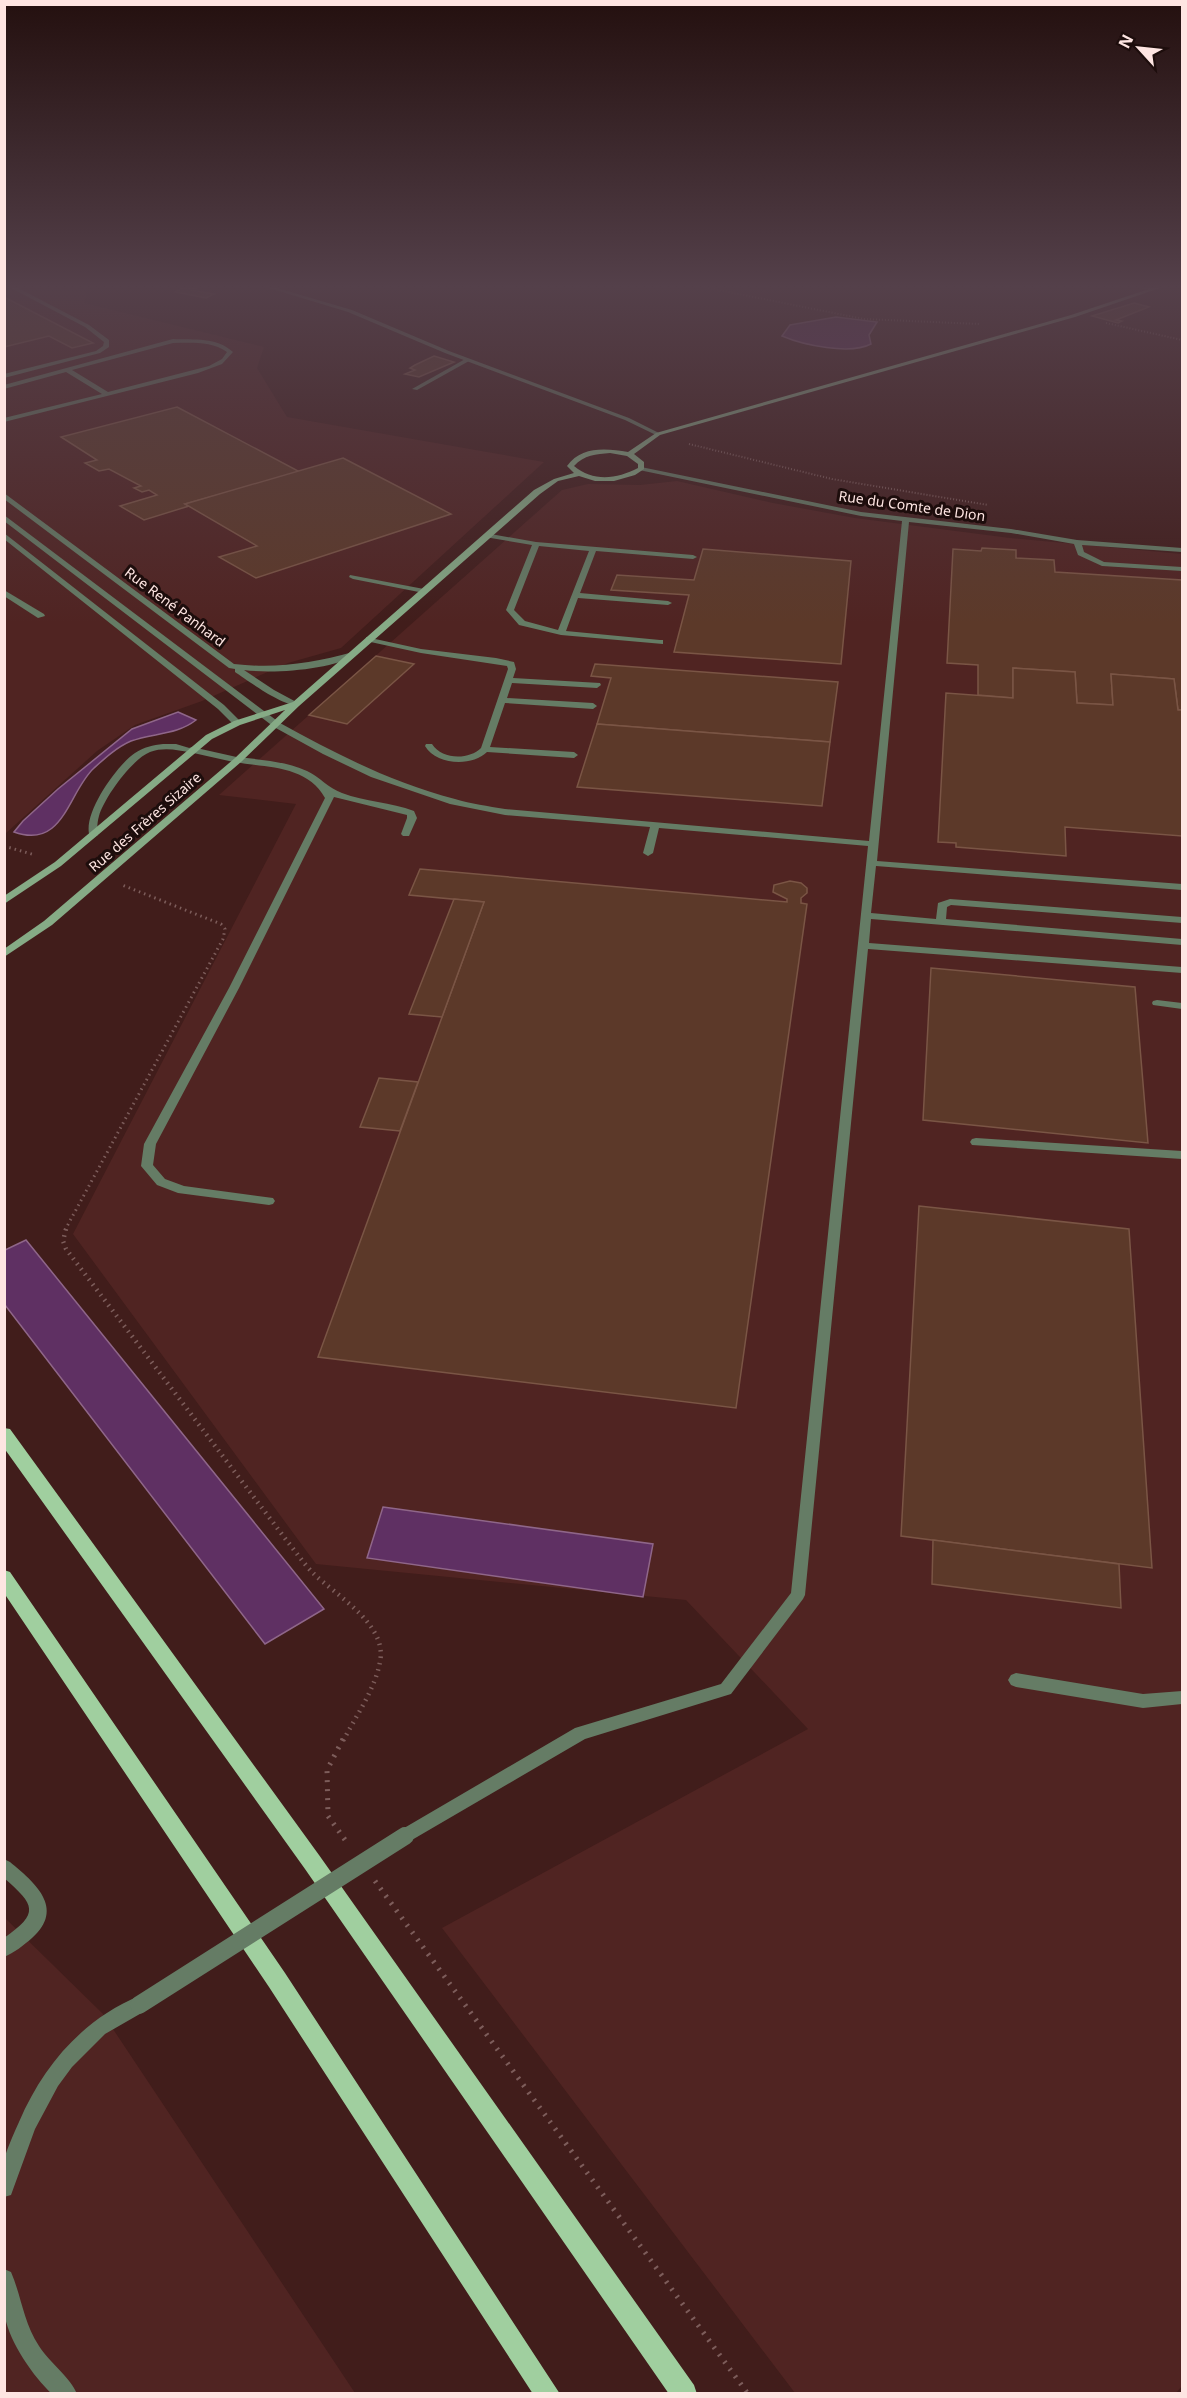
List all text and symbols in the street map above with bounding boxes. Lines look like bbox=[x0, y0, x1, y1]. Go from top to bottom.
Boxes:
north arrow bbox=[1109, 18, 1169, 78]
text: N bbox=[1113, 30, 1138, 52]
street label: Rue du Comte de Dion bbox=[838, 486, 987, 525]
street label: Rue René Panhard bbox=[121, 563, 229, 651]
street label: Rue des Frères Sizaire bbox=[85, 768, 205, 876]

